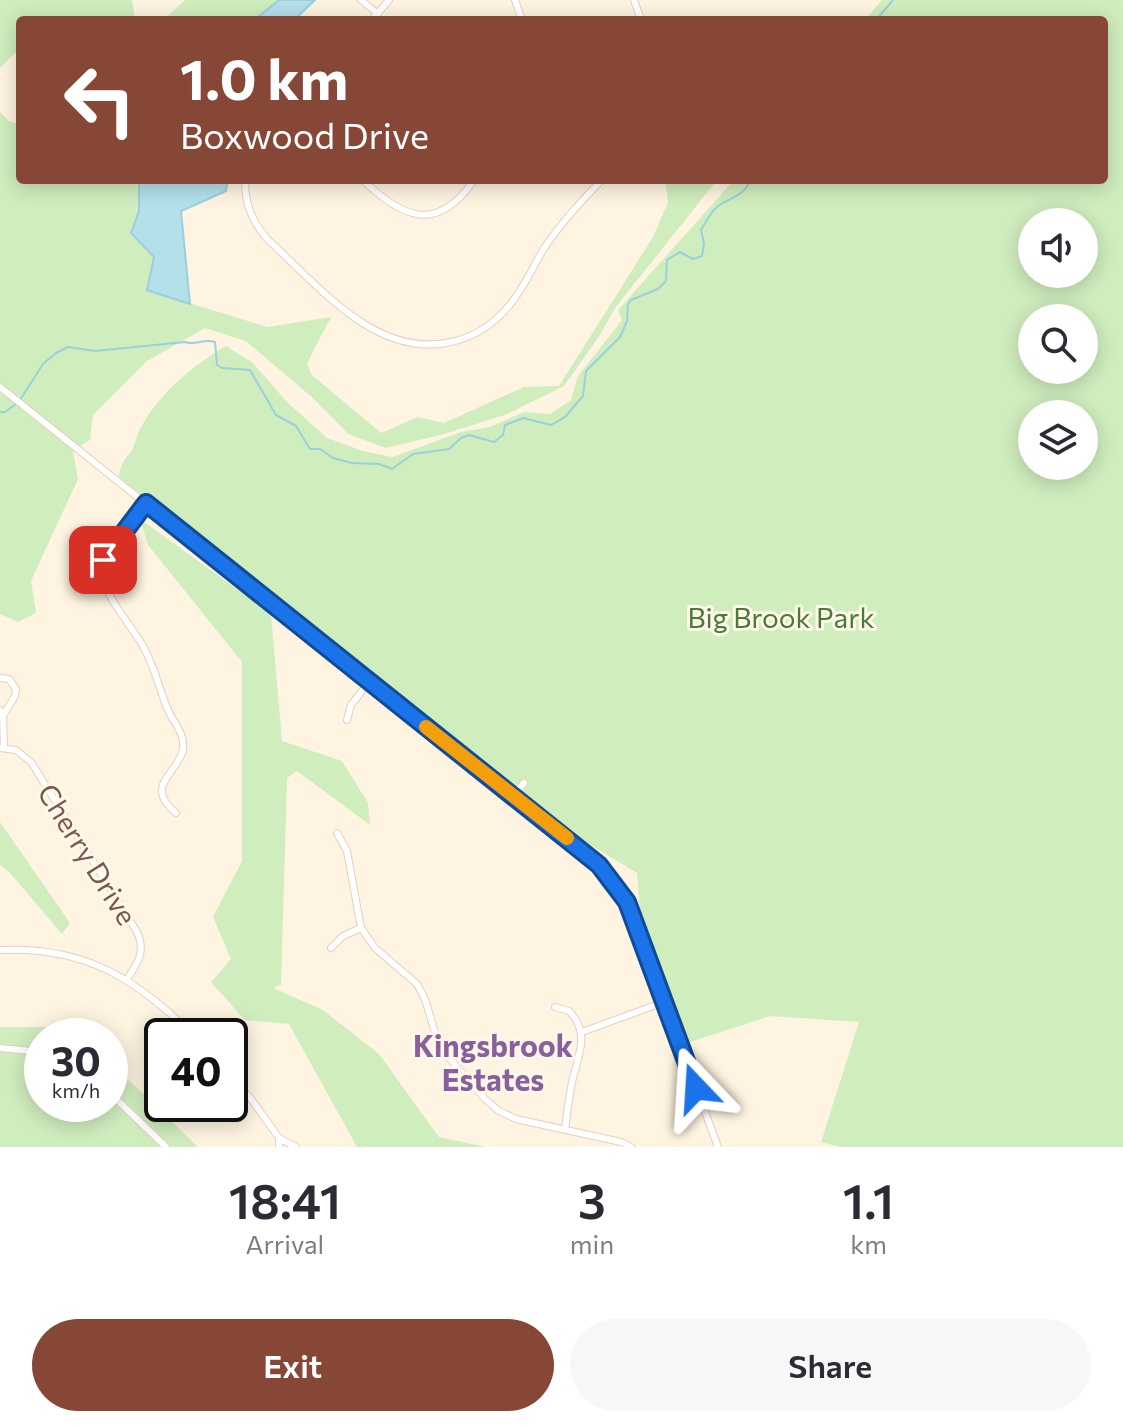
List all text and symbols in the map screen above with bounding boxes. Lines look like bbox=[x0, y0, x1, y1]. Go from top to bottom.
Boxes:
text: 1.0 km bbox=[180, 43, 348, 112]
icon: left bbox=[48, 48, 152, 152]
text: Boxwood Drive bbox=[180, 112, 429, 156]
map controls bbox=[1018, 208, 1098, 480]
button: sound bbox=[1018, 208, 1098, 288]
button: search bbox=[1018, 304, 1098, 384]
button: layers bbox=[1018, 400, 1098, 480]
pin bbox=[69, 526, 137, 594]
icon: arrive bbox=[81, 538, 125, 582]
park label: Big Brook Park bbox=[687, 600, 875, 634]
street label: Cherry Drive bbox=[31, 777, 145, 931]
speed limit sign: 40 bbox=[144, 1018, 248, 1122]
district label: Kingsbrook Estates bbox=[413, 1026, 573, 1097]
text: 30 bbox=[51, 1035, 101, 1084]
position arrow bbox=[654, 1046, 738, 1130]
text: km/h bbox=[52, 1078, 100, 1102]
text: 18:41 bbox=[229, 1170, 341, 1229]
text: 3 bbox=[578, 1170, 606, 1229]
text: 1.1 bbox=[843, 1170, 894, 1229]
text: Arrival bbox=[246, 1228, 324, 1259]
text: min bbox=[570, 1228, 614, 1259]
text: km bbox=[850, 1228, 887, 1259]
button: Exit bbox=[32, 1319, 554, 1411]
button: Share bbox=[570, 1319, 1091, 1411]

